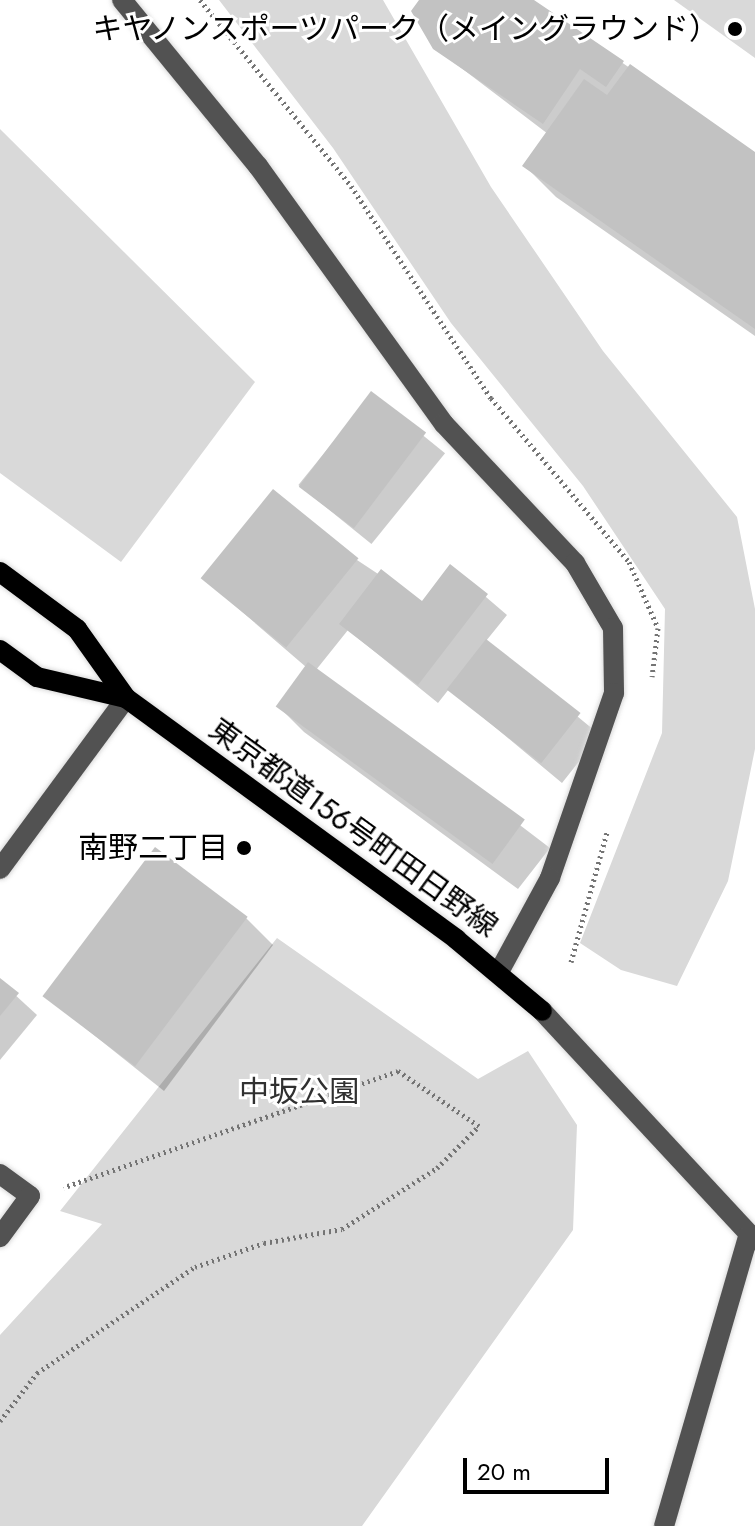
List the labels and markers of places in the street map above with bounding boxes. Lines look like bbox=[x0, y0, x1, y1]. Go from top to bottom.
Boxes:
place label: キヤノンスポーツパーク（メイングラウンド） bbox=[89, 11, 719, 47]
marker: キヤノンスポーツパーク（メイングラウンド） bbox=[726, 20, 744, 38]
place label: 南野二丁目 bbox=[78, 830, 228, 866]
marker: 南野二丁目 bbox=[235, 839, 253, 857]

